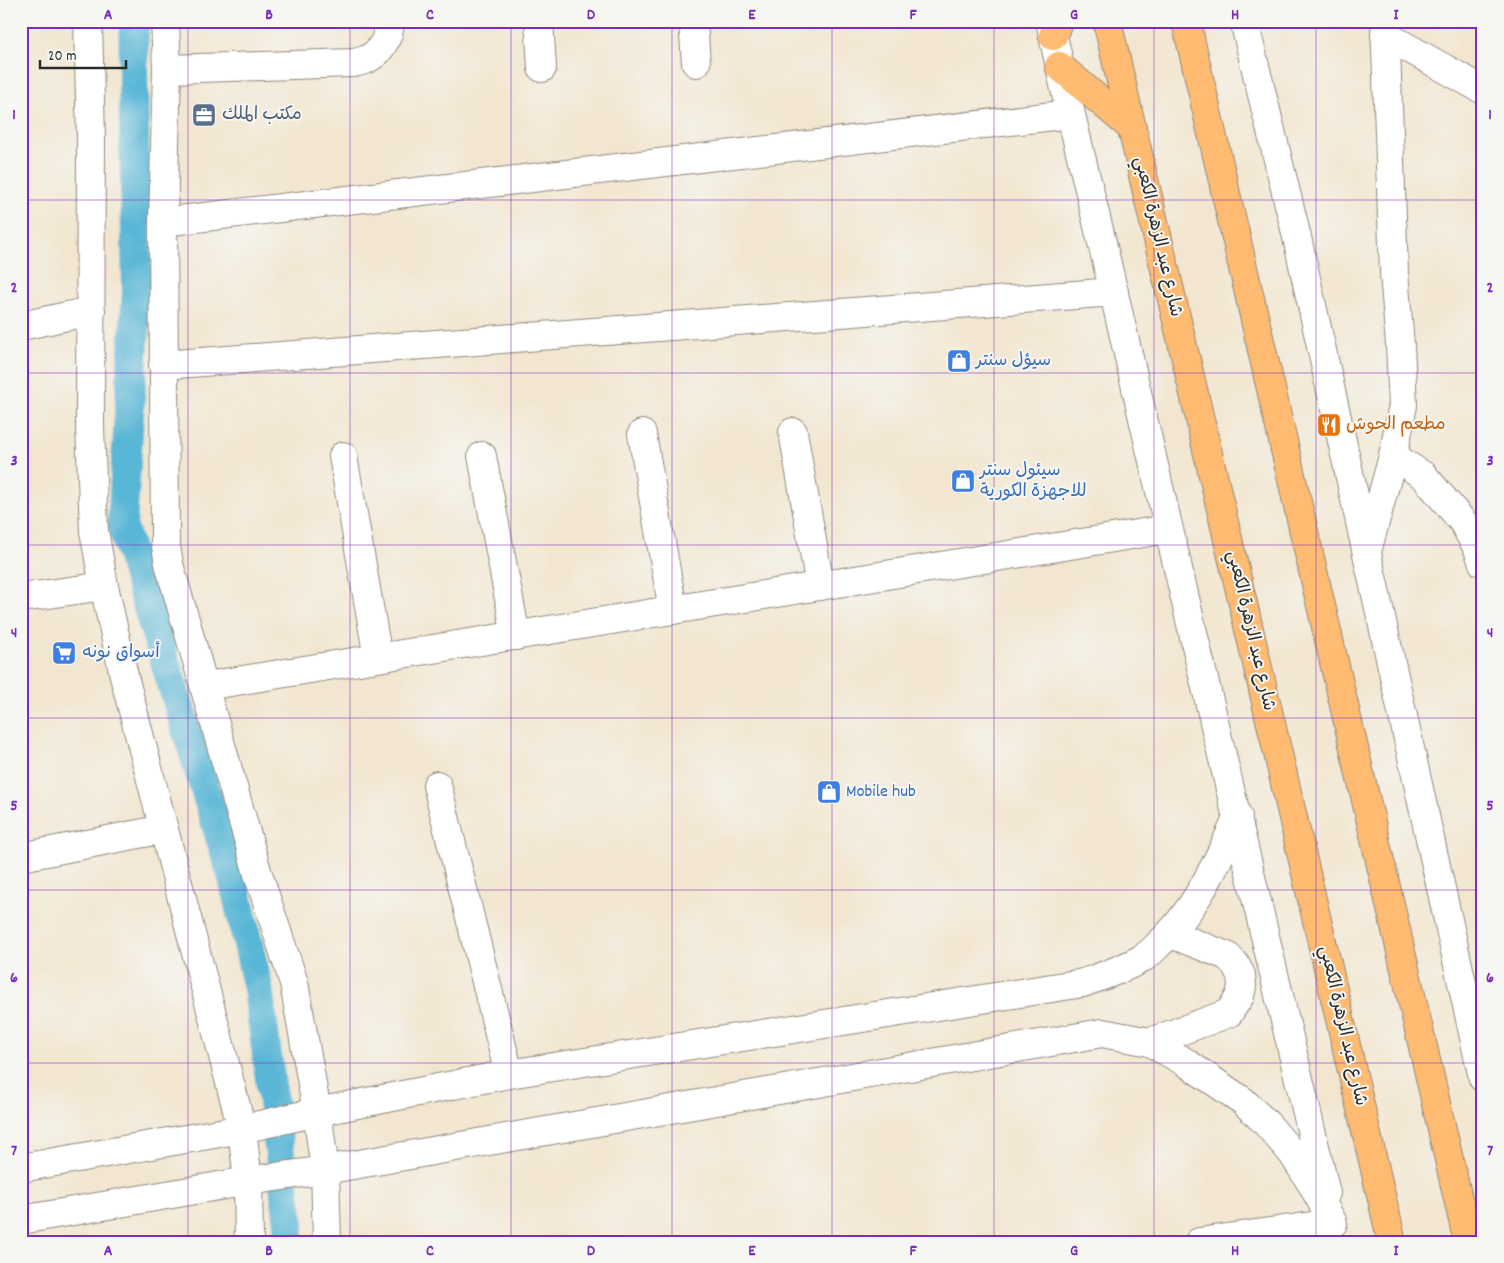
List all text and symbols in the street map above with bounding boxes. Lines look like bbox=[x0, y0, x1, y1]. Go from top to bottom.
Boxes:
text: A bbox=[104, 4, 113, 27]
text: B bbox=[265, 4, 273, 27]
text: C bbox=[426, 4, 434, 27]
text: D bbox=[587, 4, 596, 27]
text: E bbox=[748, 4, 756, 27]
text: F bbox=[909, 4, 917, 27]
text: G bbox=[1070, 4, 1078, 27]
text: H bbox=[1231, 4, 1239, 27]
text: I bbox=[1394, 4, 1400, 27]
scale bar bbox=[40, 38, 126, 70]
text: 20 m bbox=[48, 46, 76, 68]
office icon: مكتب الملك bbox=[191, 102, 217, 128]
place label: مكتب الملك bbox=[222, 103, 302, 128]
text: 1 bbox=[12, 104, 16, 127]
text: 1 bbox=[1488, 104, 1492, 127]
street label: شارع عبد الزهرة الكعبي bbox=[1125, 154, 1188, 320]
text: 2 bbox=[11, 277, 18, 300]
text: 2 bbox=[1487, 277, 1494, 300]
shop icon: سيؤل سنتر bbox=[946, 348, 972, 374]
place label: سيؤل سنتر bbox=[974, 349, 1051, 374]
restaurant icon: مطعم الحوش bbox=[1316, 412, 1342, 438]
place label: مطعم الحوش bbox=[1346, 413, 1446, 438]
text: 3 bbox=[10, 450, 18, 473]
text: 3 bbox=[1486, 450, 1494, 473]
place label: سيئول سنتر للاجهزة الكورية bbox=[978, 459, 1086, 505]
shop icon: سيئول سنتر للاجهزة الكورية bbox=[950, 468, 976, 494]
street label: شارع عبد الزهرة الكعبي bbox=[1218, 548, 1281, 714]
text: 4 bbox=[11, 622, 17, 645]
text: 4 bbox=[1487, 622, 1493, 645]
supermarket icon: أسواق نونه bbox=[51, 640, 77, 666]
place label: أسواق نونه bbox=[82, 641, 160, 666]
shop icon: Mobile hub bbox=[816, 779, 842, 805]
place label: Mobile hub bbox=[846, 780, 916, 805]
text: 5 bbox=[10, 795, 18, 818]
text: 5 bbox=[1486, 795, 1494, 818]
street label: شارع عبد الزهرة الكعبي bbox=[1310, 943, 1373, 1109]
text: 6 bbox=[10, 967, 18, 990]
text: 6 bbox=[1486, 967, 1494, 990]
text: 7 bbox=[11, 1140, 17, 1163]
text: 7 bbox=[1487, 1140, 1493, 1163]
text: A bbox=[104, 1240, 113, 1263]
text: B bbox=[265, 1240, 273, 1263]
text: C bbox=[426, 1240, 434, 1263]
text: D bbox=[587, 1240, 596, 1263]
text: E bbox=[748, 1240, 756, 1263]
text: F bbox=[909, 1240, 917, 1263]
text: G bbox=[1070, 1240, 1078, 1263]
text: H bbox=[1231, 1240, 1239, 1263]
text: I bbox=[1394, 1240, 1400, 1263]

